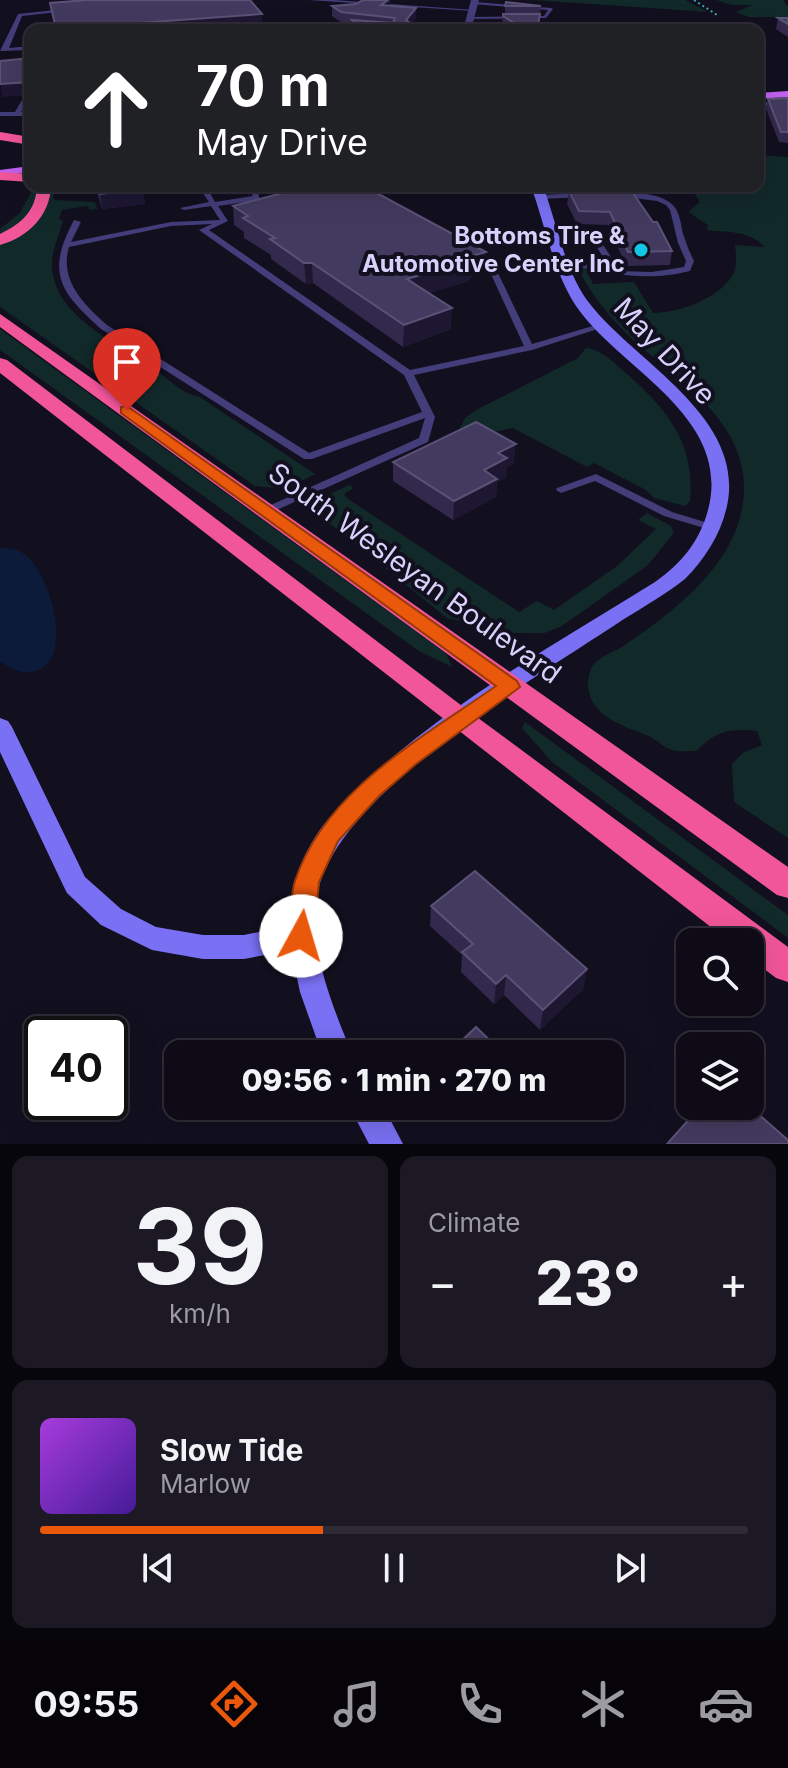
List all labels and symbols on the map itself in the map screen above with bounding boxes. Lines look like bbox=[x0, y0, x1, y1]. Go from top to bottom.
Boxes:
place label: Bottoms Tire & Automotive Center Inc bbox=[362, 221, 626, 278]
marker: Bottoms Tire & Automotive Center Inc bbox=[632, 241, 650, 259]
street label: May Drive bbox=[607, 291, 723, 411]
pin bbox=[93, 328, 161, 410]
street label: South Wesleyan Boulevard bbox=[262, 455, 568, 691]
position arrow bbox=[259, 894, 343, 978]
speed limit sign: 40 bbox=[24, 1016, 128, 1120]

